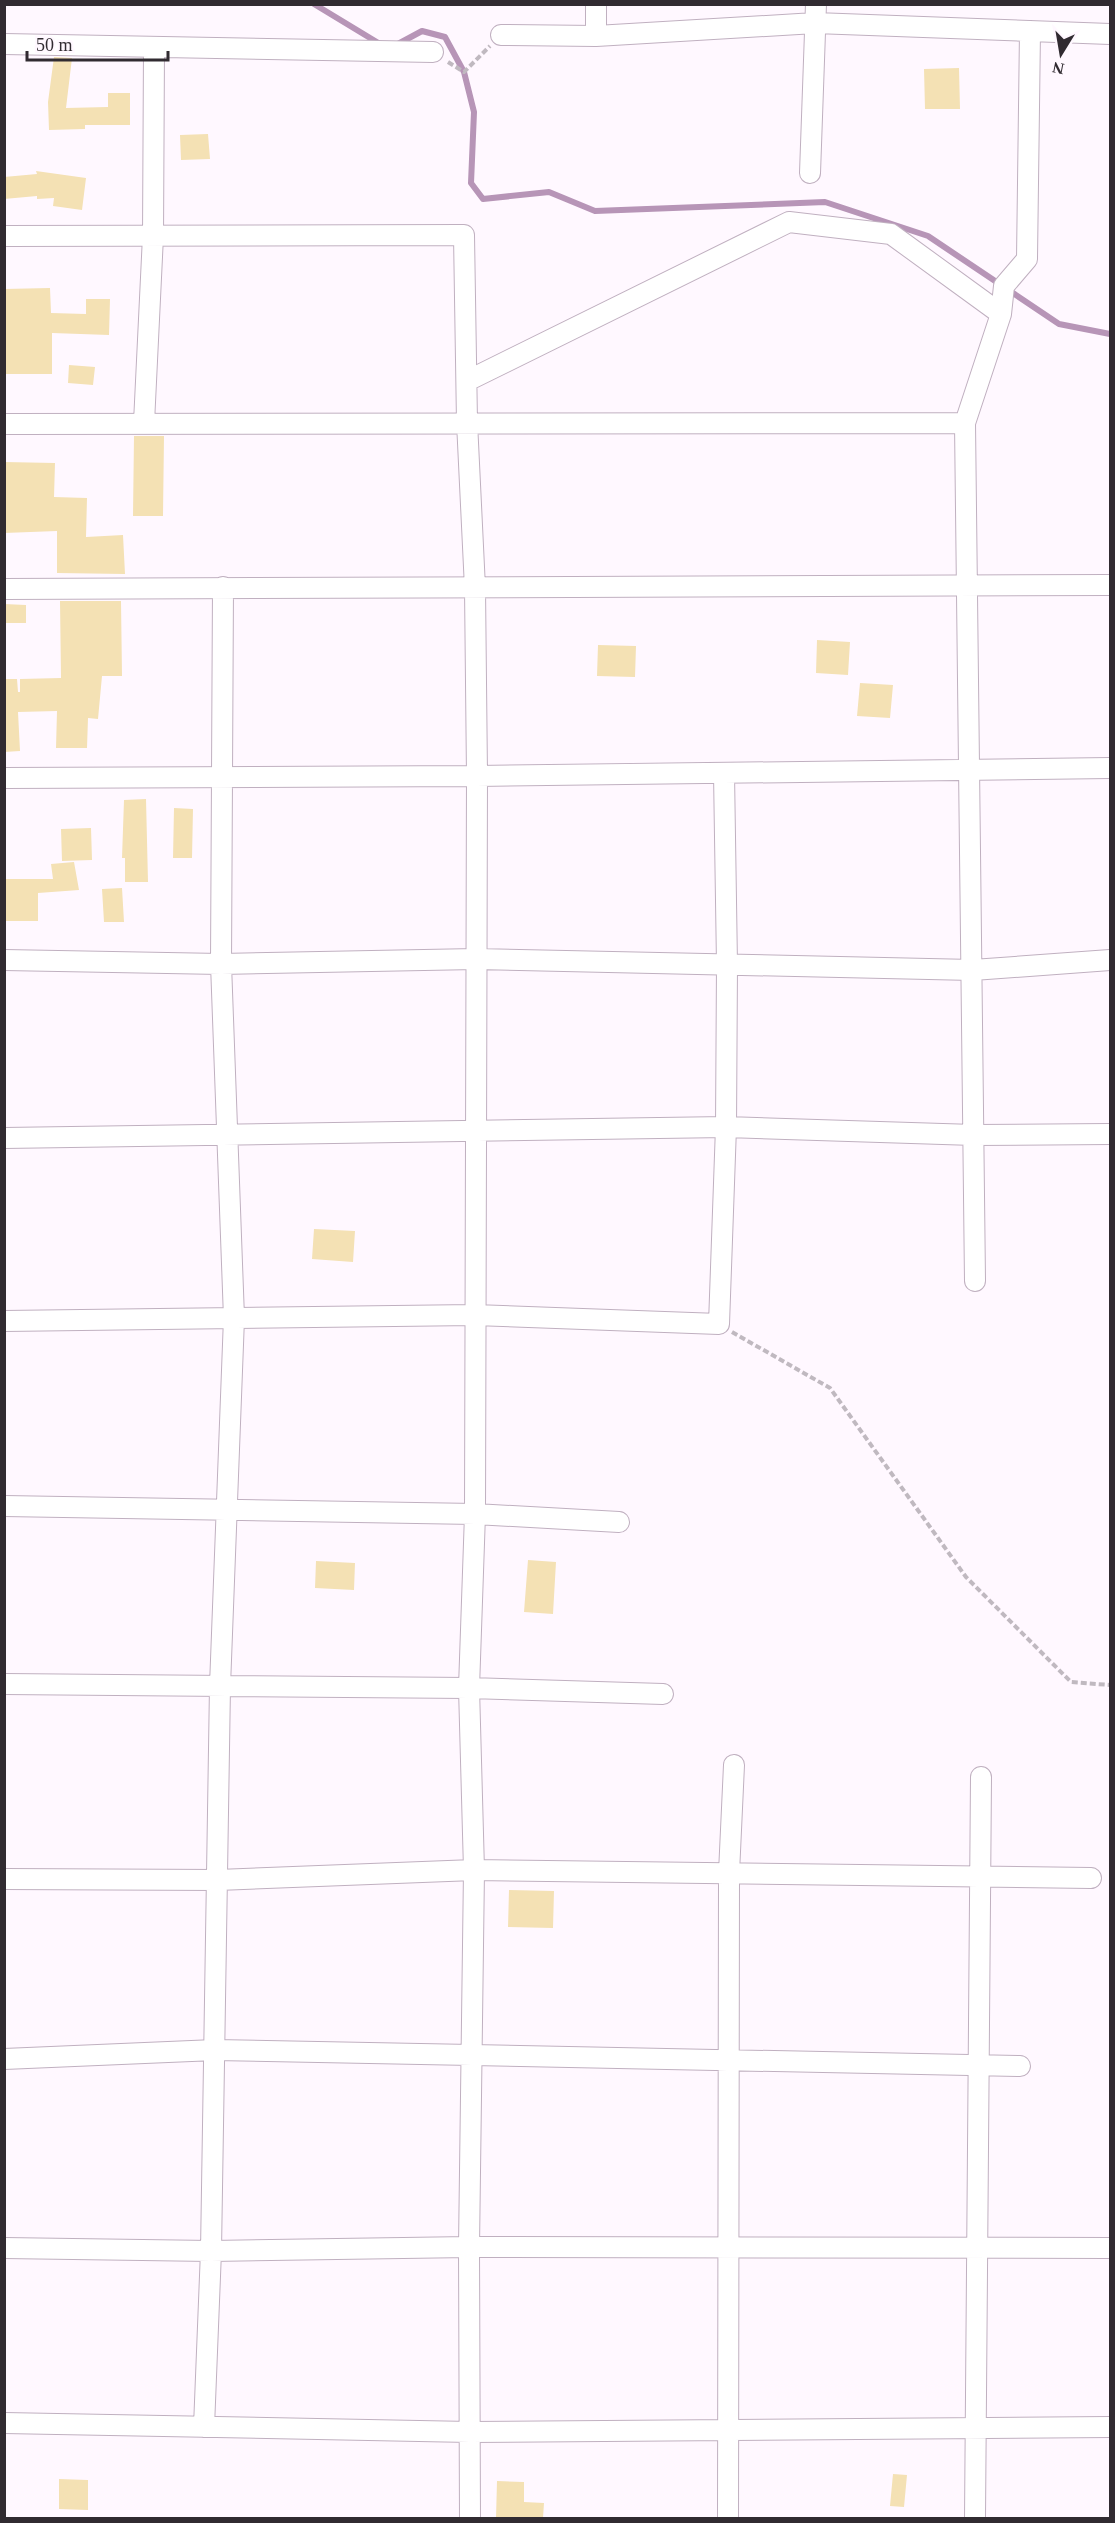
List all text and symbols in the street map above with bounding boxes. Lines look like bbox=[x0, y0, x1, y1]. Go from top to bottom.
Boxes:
scale bar bbox=[27, 24, 168, 62]
north arrow bbox=[1031, 24, 1091, 84]
text: 50 m bbox=[36, 35, 73, 55]
text: N bbox=[1051, 59, 1066, 78]

